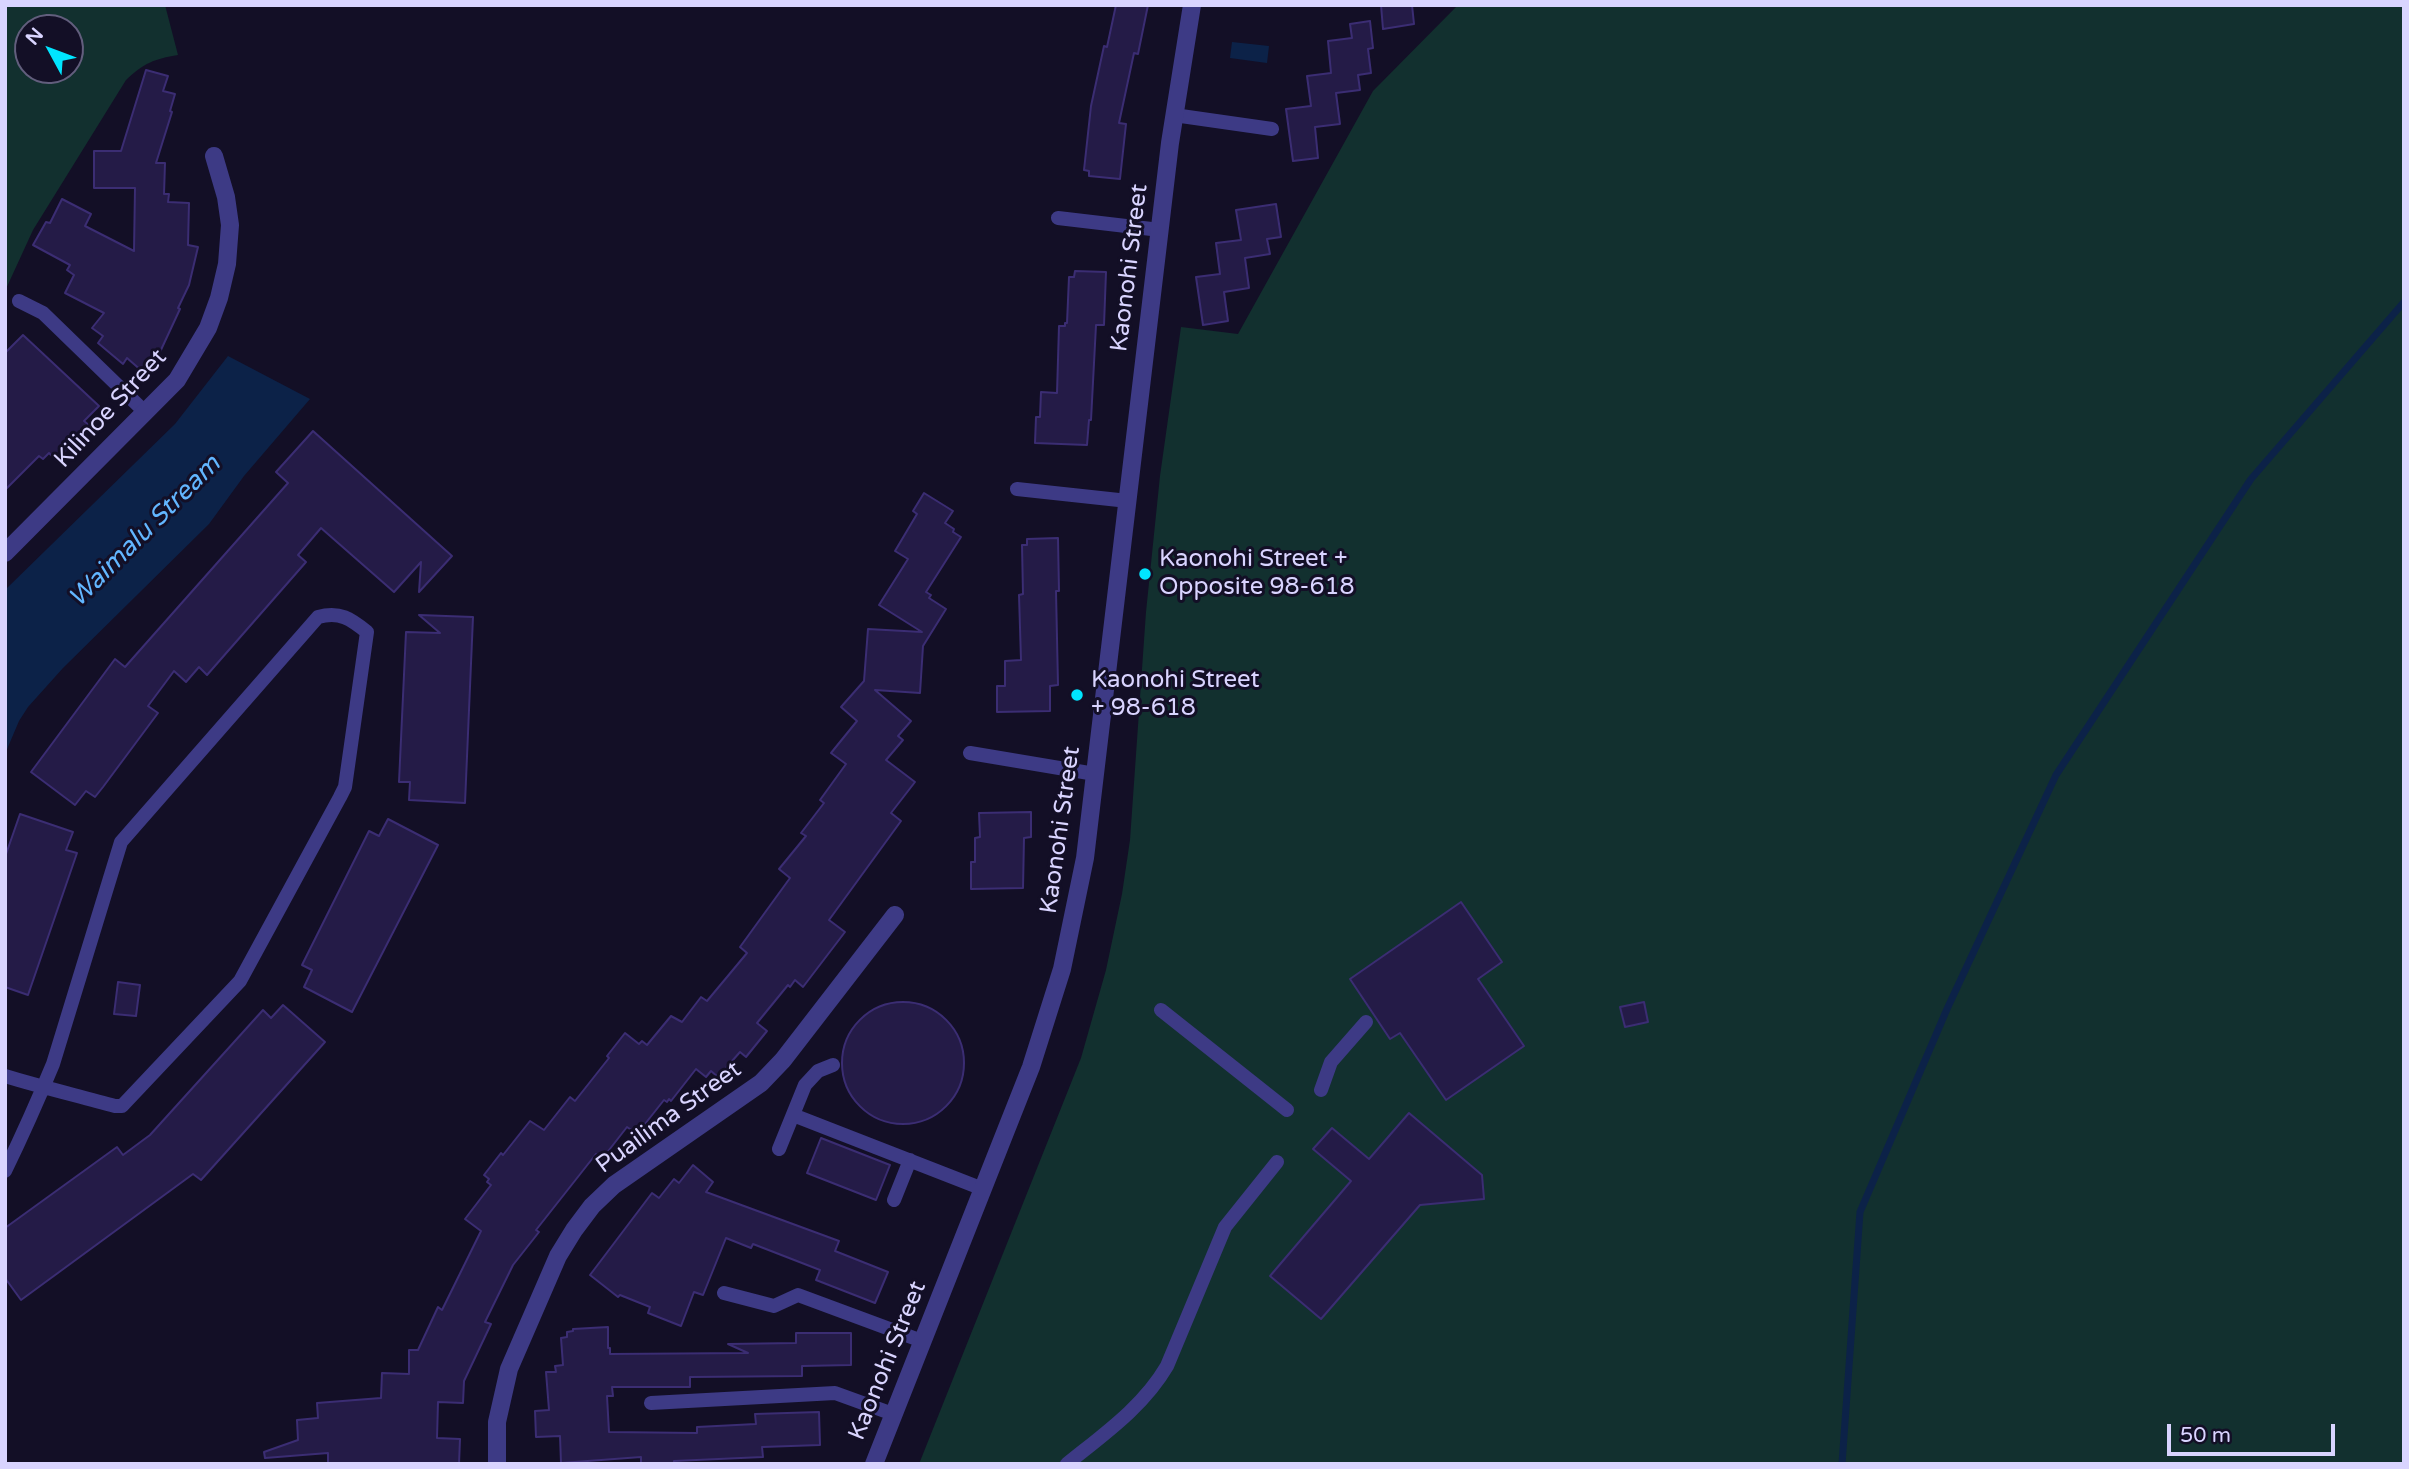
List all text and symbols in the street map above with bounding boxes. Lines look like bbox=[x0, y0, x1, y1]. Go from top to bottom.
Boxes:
north arrow bbox=[14, 14, 84, 84]
text: N bbox=[21, 24, 48, 50]
street label: Kaonohi Street bbox=[1105, 182, 1155, 354]
street label: Kilinoe Street bbox=[49, 344, 173, 474]
water label: Waimalu Stream bbox=[63, 450, 227, 614]
place label: Kaonohi Street + Opposite 98-618 bbox=[1159, 546, 1355, 602]
marker: Kaonohi Street + Opposite 98-618 bbox=[1137, 566, 1153, 582]
place label: Kaonohi Street + 98-618 bbox=[1091, 667, 1260, 723]
marker: Kaonohi Street + 98-618 bbox=[1069, 687, 1085, 703]
street label: Kaonohi Street bbox=[1035, 744, 1087, 916]
street label: Puailima Street bbox=[591, 1056, 747, 1180]
street label: Kaonohi Street bbox=[843, 1277, 933, 1445]
scale bar bbox=[2171, 1410, 2339, 1454]
text: 50 m bbox=[2180, 1423, 2231, 1448]

